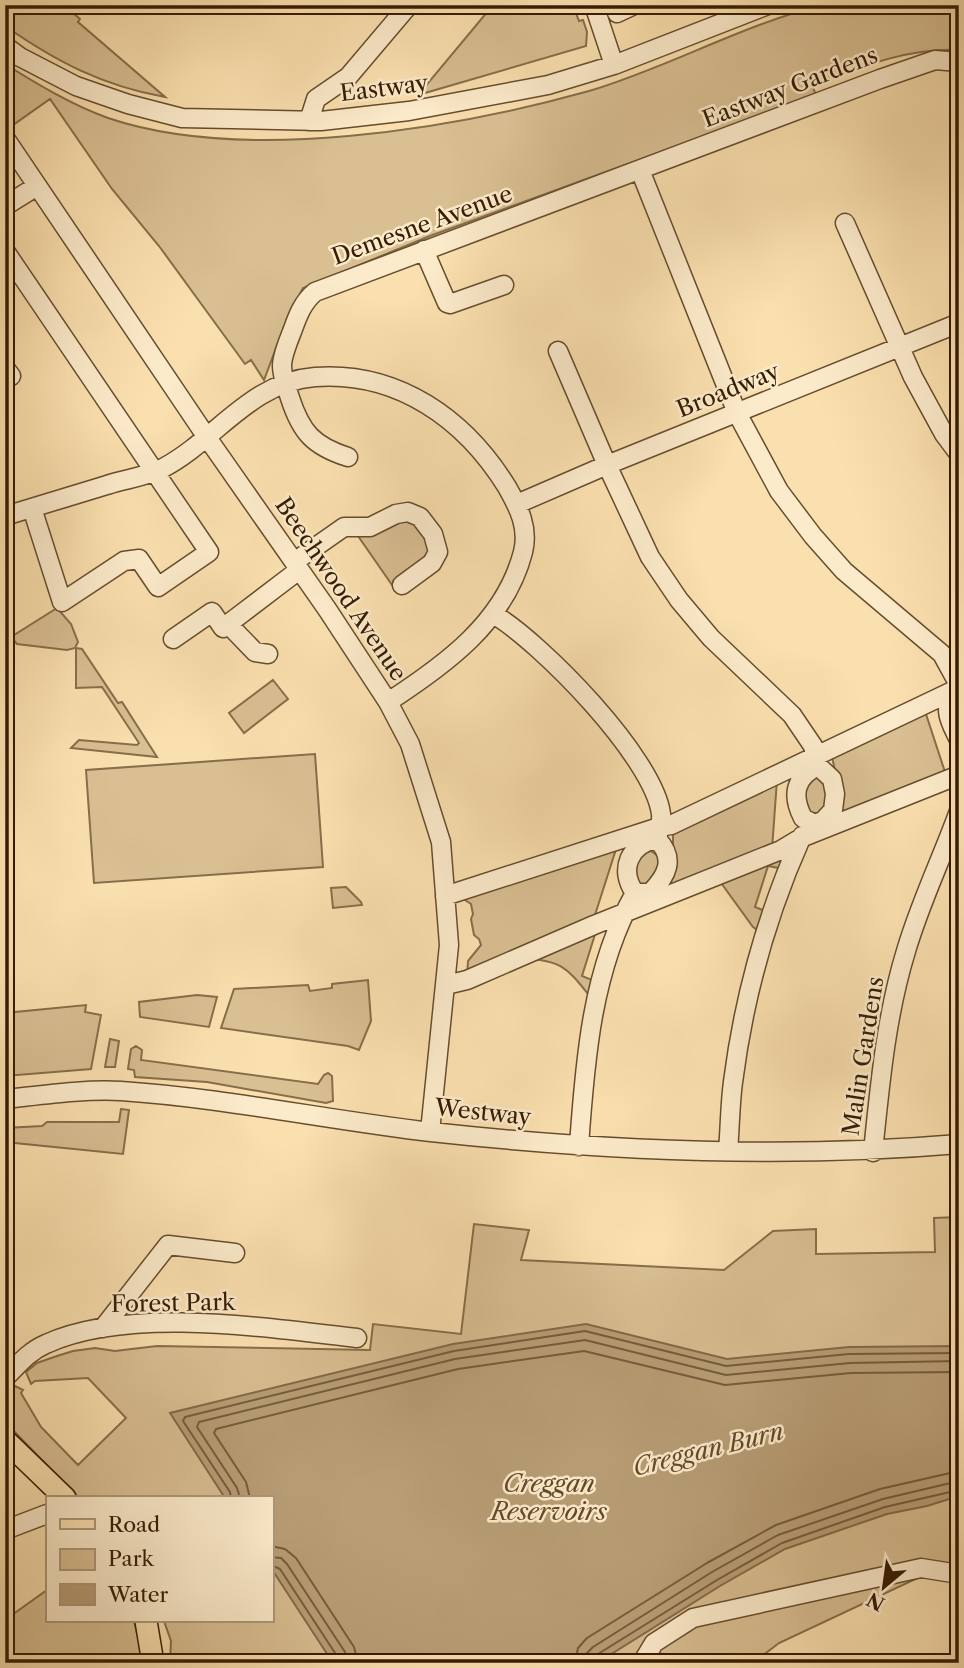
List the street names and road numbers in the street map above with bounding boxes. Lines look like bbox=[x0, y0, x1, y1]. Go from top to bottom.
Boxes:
street label: Eastway Gardens bbox=[698, 41, 882, 133]
street label: Eastway bbox=[338, 69, 430, 107]
street label: Demesne Avenue bbox=[328, 179, 516, 271]
street label: Broadway bbox=[673, 357, 784, 423]
street label: Beechwood Avenue bbox=[269, 492, 413, 686]
street label: Malin Gardens bbox=[837, 974, 889, 1138]
street label: Westway bbox=[432, 1093, 533, 1131]
street label: Forest Park bbox=[111, 1288, 237, 1318]

